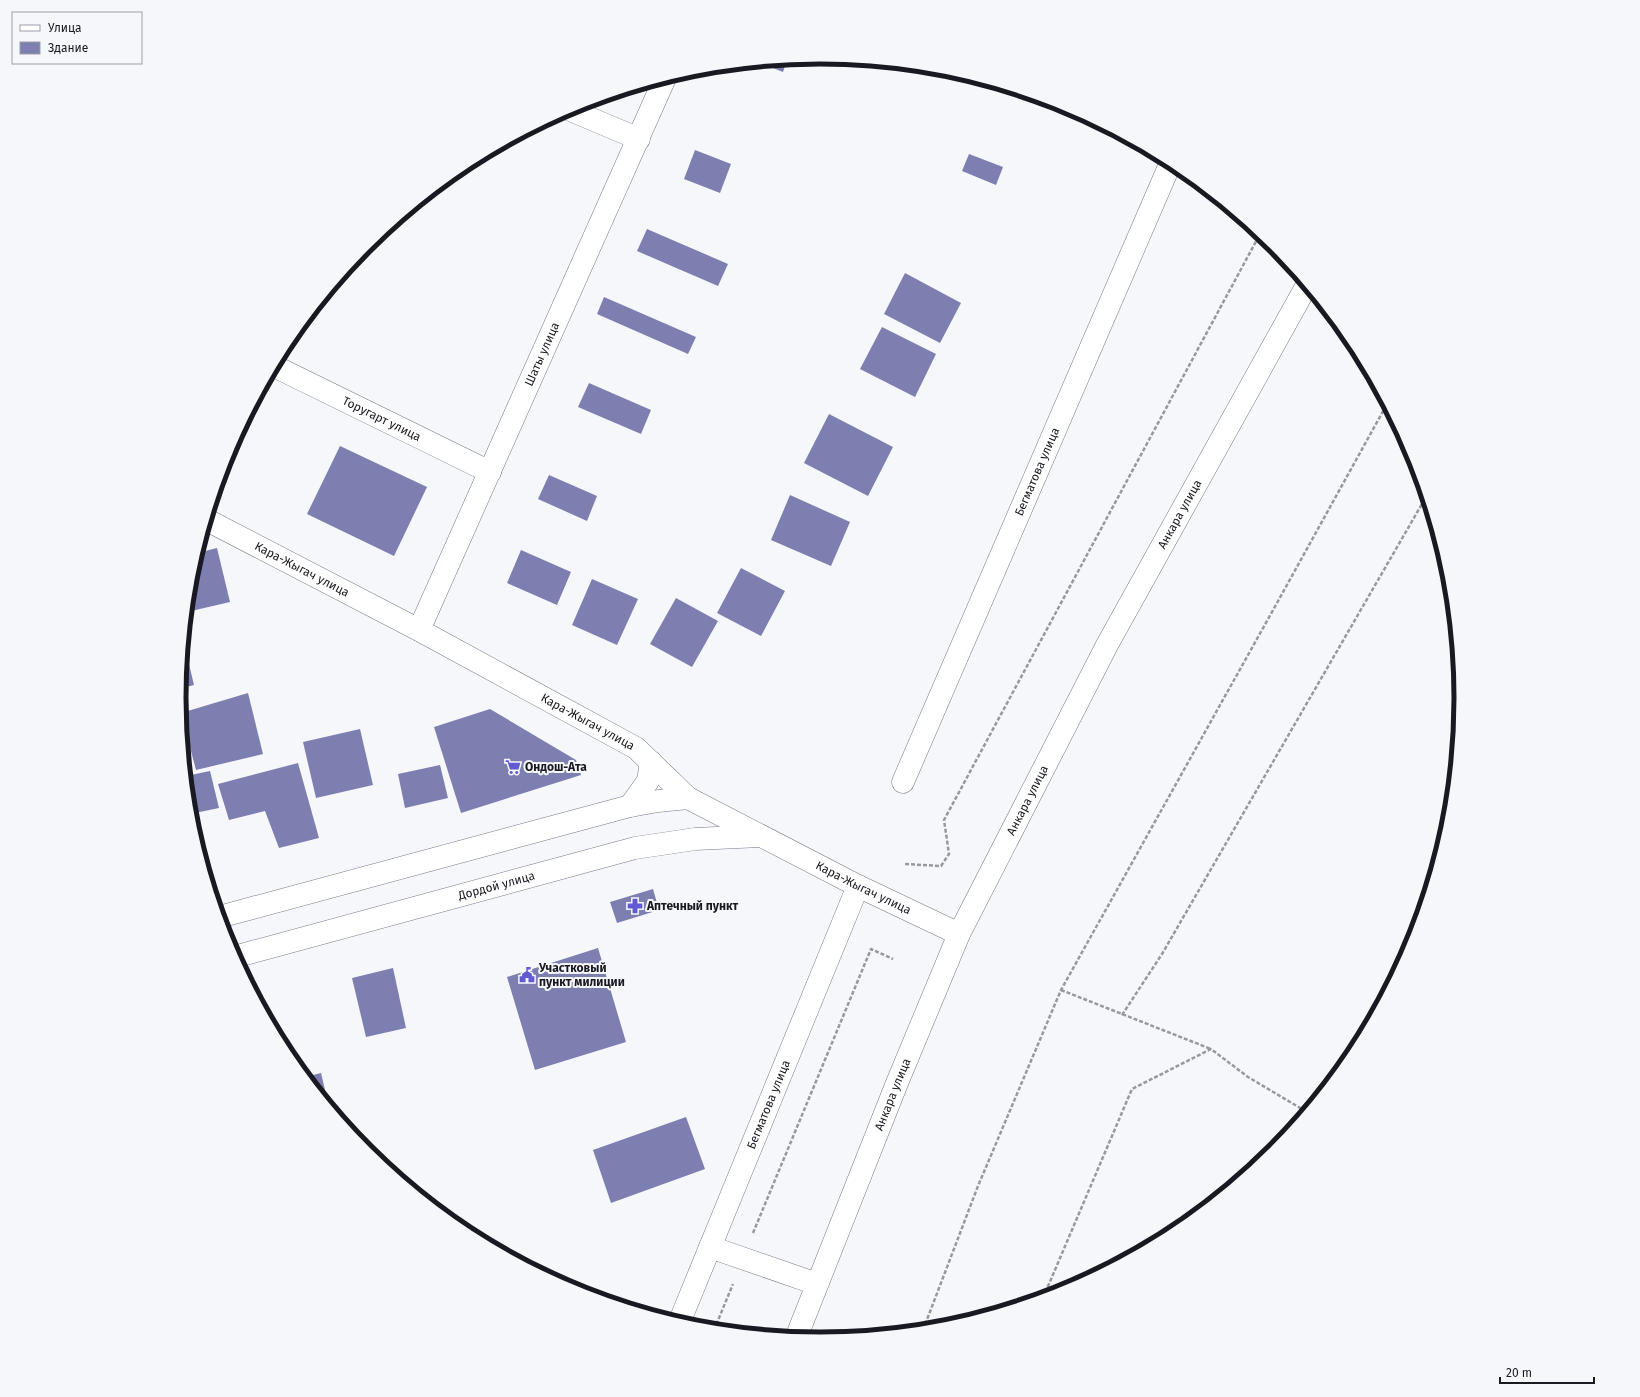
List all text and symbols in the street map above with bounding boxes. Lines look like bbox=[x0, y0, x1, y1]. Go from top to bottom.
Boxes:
legend bbox=[12, 12, 142, 64]
text: Улица bbox=[48, 21, 82, 35]
text: Здание bbox=[48, 41, 88, 55]
street label: Шаты улица bbox=[522, 320, 562, 388]
street label: Торугарт улица bbox=[340, 394, 423, 444]
street label: Бегматова улица bbox=[1012, 425, 1062, 518]
street label: Анкара улица bbox=[1155, 477, 1204, 551]
street label: Кара-Жыгач улица bbox=[252, 539, 352, 600]
street label: Кара-Жыгач улица bbox=[539, 691, 637, 753]
supermarket icon: Ондош-Ата bbox=[504, 758, 522, 776]
place label: Ондош-Ата bbox=[525, 760, 587, 774]
street label: Анкара улица bbox=[1004, 763, 1051, 838]
street label: Кара-Жыгач улица bbox=[813, 858, 913, 917]
street label: Дордой улица bbox=[456, 869, 536, 903]
pharmacy icon: Аптечный пункт bbox=[626, 897, 644, 915]
place label: Аптечный пункт bbox=[646, 899, 739, 913]
place label: Участковый пункт милиции bbox=[538, 961, 625, 989]
public building icon: Участковый пункт милиции bbox=[518, 966, 536, 984]
street label: Анкара улица bbox=[872, 1056, 914, 1133]
street label: Бегматова улица bbox=[744, 1058, 793, 1151]
scale bar bbox=[1500, 1359, 1594, 1385]
text: 20 m bbox=[1506, 1366, 1532, 1380]

